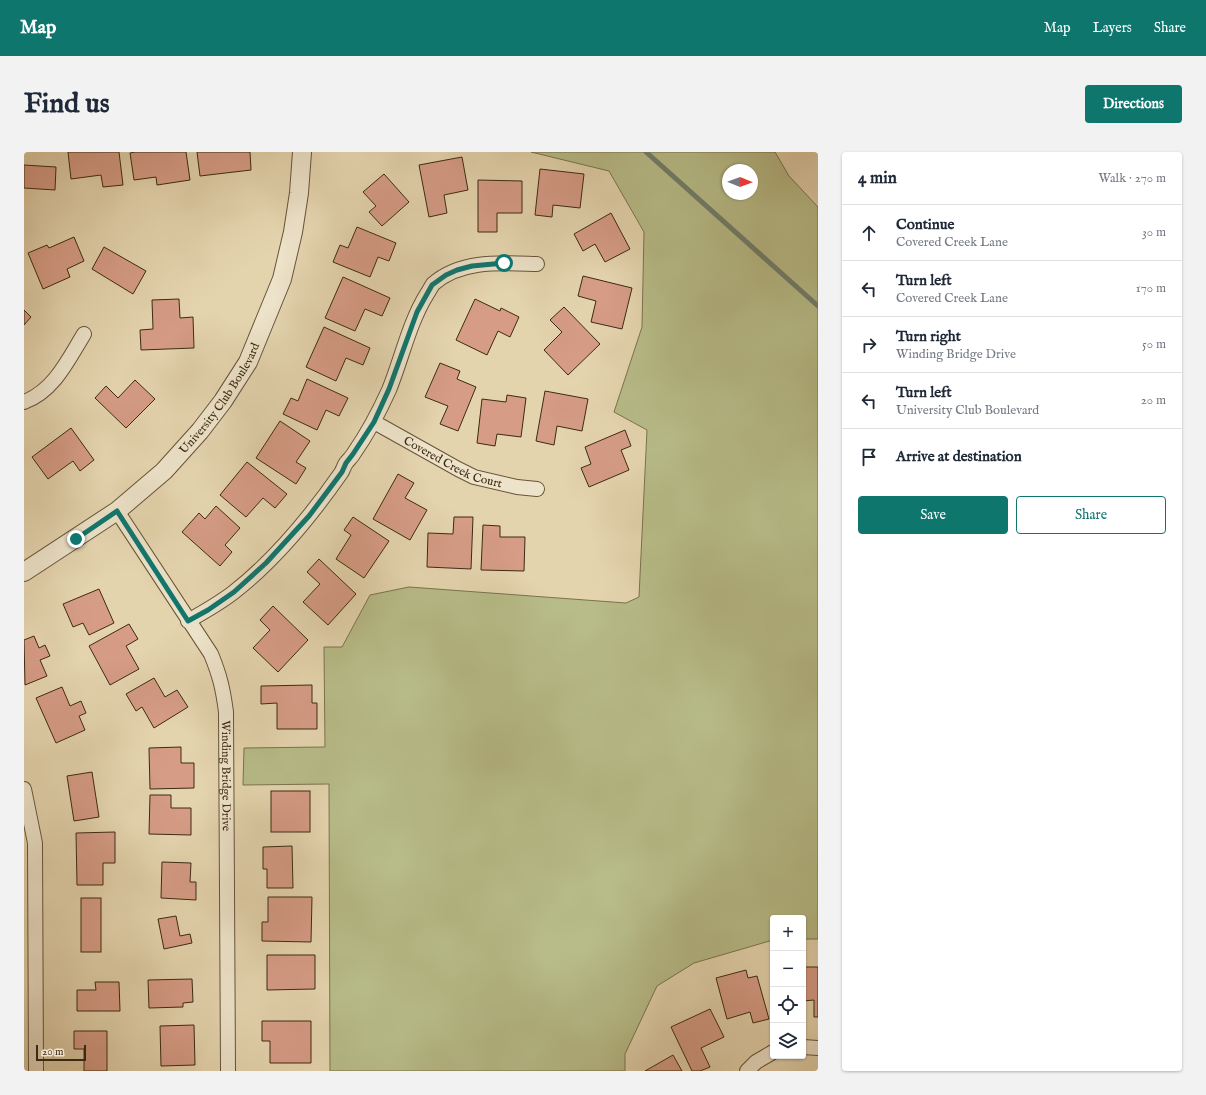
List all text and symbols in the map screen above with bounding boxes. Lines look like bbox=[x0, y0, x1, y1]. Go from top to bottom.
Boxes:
text: Map bbox=[20, 16, 56, 40]
text: Map bbox=[1044, 19, 1071, 37]
text: Layers bbox=[1093, 19, 1132, 37]
text: Share bbox=[1154, 19, 1186, 37]
button: Directions bbox=[1085, 85, 1182, 123]
text: Find us bbox=[24, 87, 110, 122]
north arrow bbox=[722, 164, 758, 200]
text: 4 min bbox=[858, 168, 897, 189]
text: Walk · 270 m bbox=[1098, 170, 1166, 187]
text: Continue bbox=[896, 215, 954, 234]
icon: ahead bbox=[858, 222, 880, 244]
text: 30 m bbox=[1142, 224, 1166, 241]
text: Covered Creek Lane bbox=[896, 234, 1008, 251]
route start bbox=[495, 254, 513, 272]
text: Turn left bbox=[896, 271, 952, 290]
icon: left bbox=[858, 278, 880, 300]
text: 170 m bbox=[1136, 280, 1166, 297]
text: Covered Creek Lane bbox=[896, 290, 1008, 307]
text: Turn right bbox=[896, 327, 961, 346]
icon: right bbox=[858, 334, 880, 356]
text: 50 m bbox=[1142, 336, 1166, 353]
street label: University Club Boulevard bbox=[176, 340, 263, 457]
text: Winding Bridge Drive bbox=[896, 346, 1016, 363]
text: Turn left bbox=[896, 383, 952, 402]
icon: left bbox=[858, 390, 880, 412]
text: 20 m bbox=[1141, 392, 1166, 409]
text: University Club Boulevard bbox=[896, 402, 1039, 419]
street label: Covered Creek Court bbox=[401, 433, 504, 491]
icon: arrive bbox=[858, 446, 880, 468]
text: Arrive at destination bbox=[896, 447, 1022, 466]
button: Save bbox=[858, 496, 1008, 534]
button: Share bbox=[1016, 496, 1166, 534]
route end bbox=[67, 530, 85, 548]
street label: Winding Bridge Drive bbox=[219, 720, 234, 832]
map controls bbox=[770, 915, 806, 1059]
button: + bbox=[770, 915, 806, 951]
button: − bbox=[770, 951, 806, 987]
button: locate bbox=[770, 987, 806, 1023]
button: layers bbox=[770, 1023, 806, 1059]
scale bar bbox=[36, 1043, 86, 1062]
text: 20 m bbox=[42, 1045, 63, 1059]

